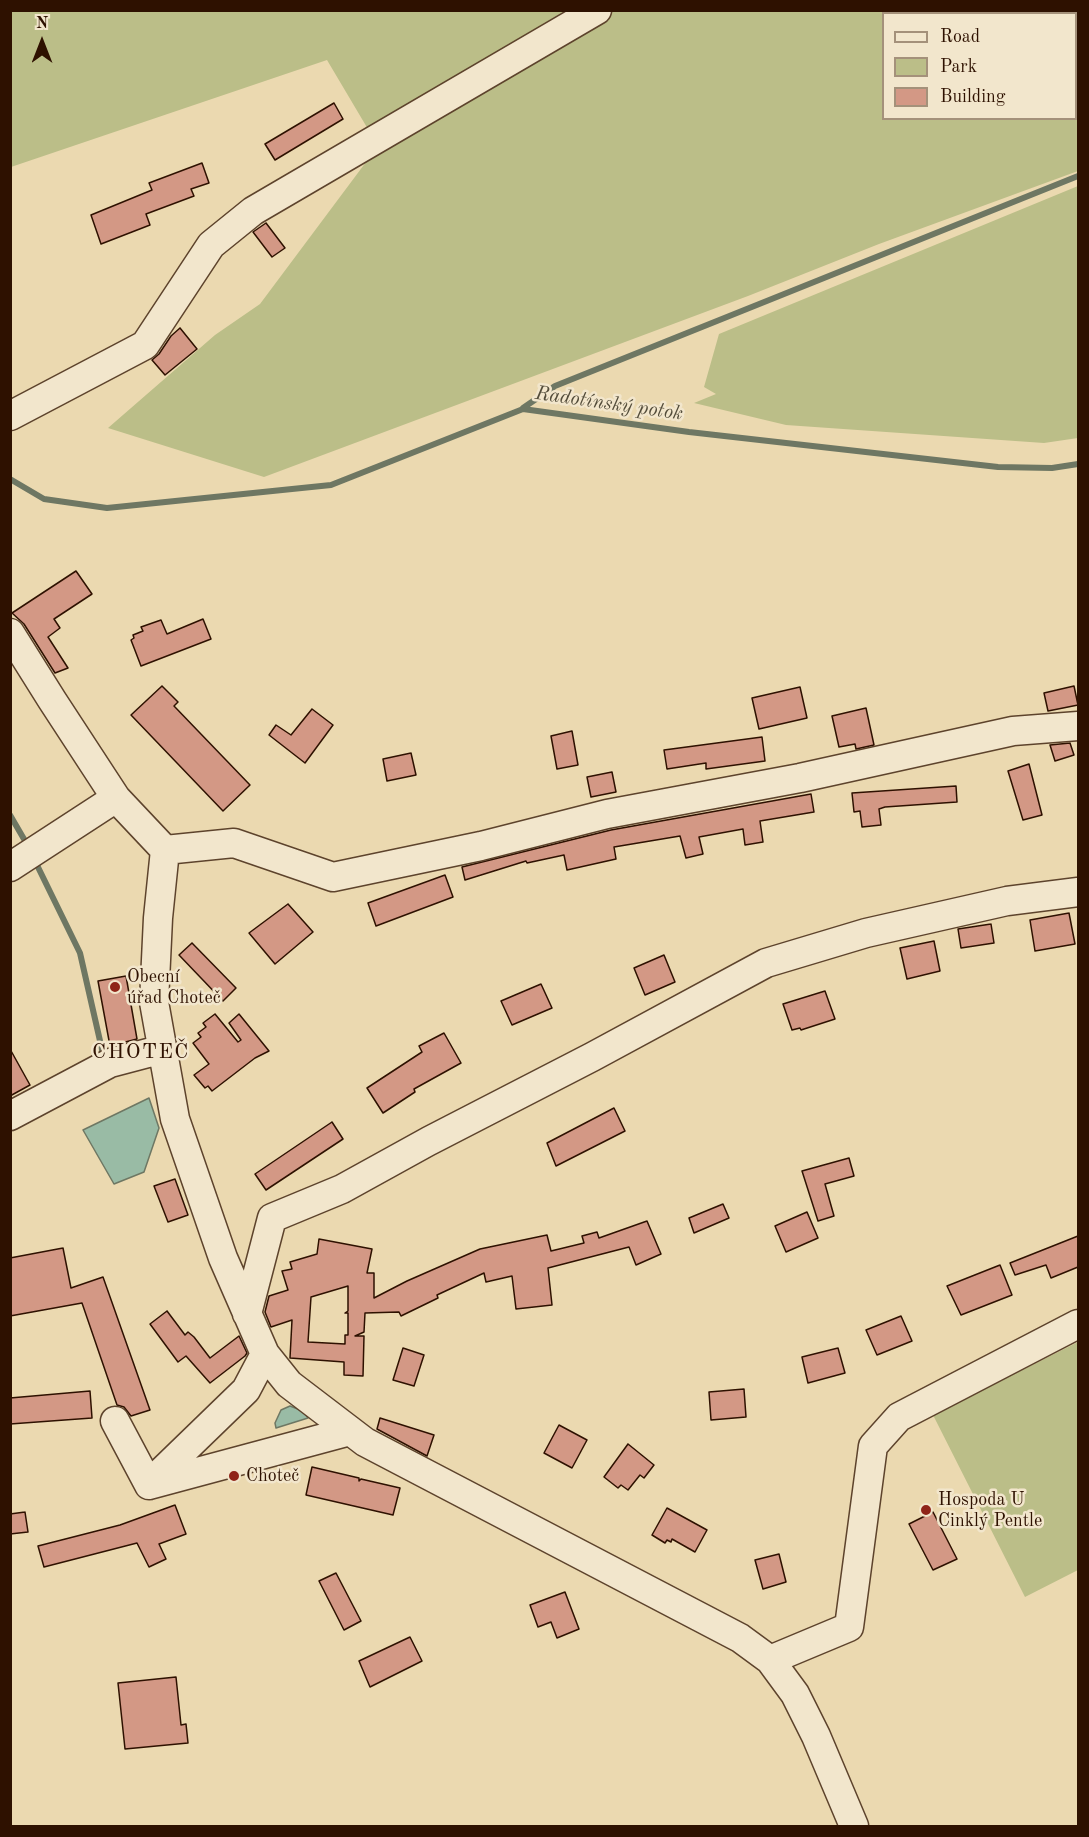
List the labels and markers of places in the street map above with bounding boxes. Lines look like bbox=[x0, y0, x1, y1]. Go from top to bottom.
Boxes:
place label: Obecní úřad Choteč bbox=[127, 966, 221, 1008]
marker: Obecní úřad Choteč bbox=[108, 980, 122, 994]
place label: Choteč bbox=[246, 1465, 299, 1487]
marker: Choteč bbox=[227, 1469, 241, 1483]
place label: Hospoda U Cinklý Pentle bbox=[938, 1489, 1042, 1532]
marker: Hospoda U Cinklý Pentle bbox=[919, 1503, 933, 1517]

